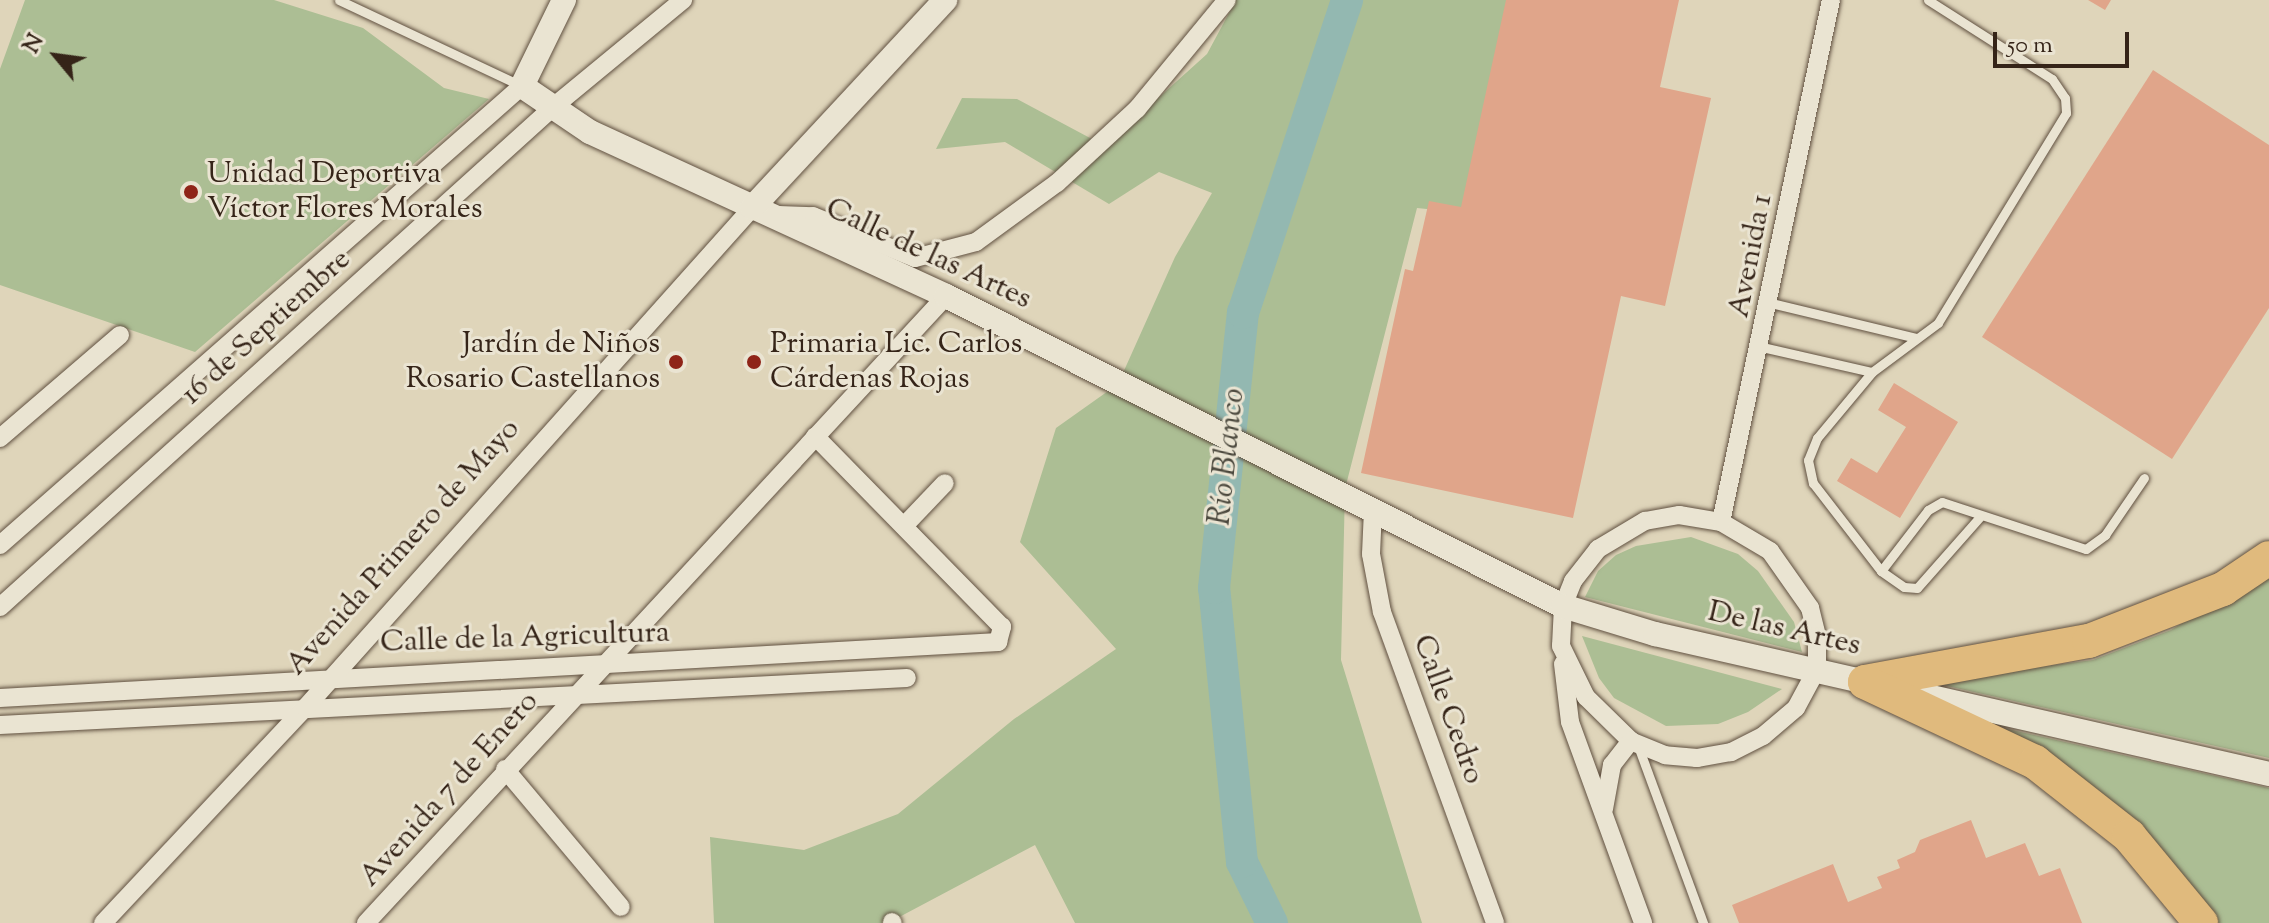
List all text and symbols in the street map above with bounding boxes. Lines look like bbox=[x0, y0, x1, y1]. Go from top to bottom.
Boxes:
north arrow bbox=[16, 16, 96, 96]
scale bar bbox=[1997, 16, 2133, 66]
text: N bbox=[17, 29, 53, 60]
text: 50 m bbox=[2007, 29, 2053, 63]
place label: Unidad Deportiva Víctor Flores Morales bbox=[207, 157, 482, 228]
marker: Unidad Deportiva Víctor Flores Morales bbox=[182, 183, 200, 201]
street label: Avenida 1 bbox=[1722, 191, 1782, 321]
street label: Calle de las Artes bbox=[819, 192, 1037, 318]
street label: 16 de Septiembre bbox=[175, 243, 359, 413]
place label: Jardín de Niños Rosario Castellanos bbox=[406, 327, 660, 398]
place label: Primaria Lic. Carlos Cárdenas Rojas bbox=[770, 327, 1022, 398]
marker: Jardín de Niños Rosario Castellanos bbox=[667, 353, 685, 371]
marker: Primaria Lic. Carlos Cárdenas Rojas bbox=[745, 353, 763, 371]
water label: Río Blanco bbox=[1202, 387, 1254, 527]
street label: Avenida Primero de Mayo bbox=[279, 412, 529, 684]
street label: De las Artes bbox=[1704, 595, 1864, 665]
street label: Calle de la Agricultura bbox=[380, 616, 670, 662]
street label: Calle Cedro bbox=[1403, 631, 1491, 789]
street label: Avenida 7 de Enero bbox=[353, 685, 547, 895]

